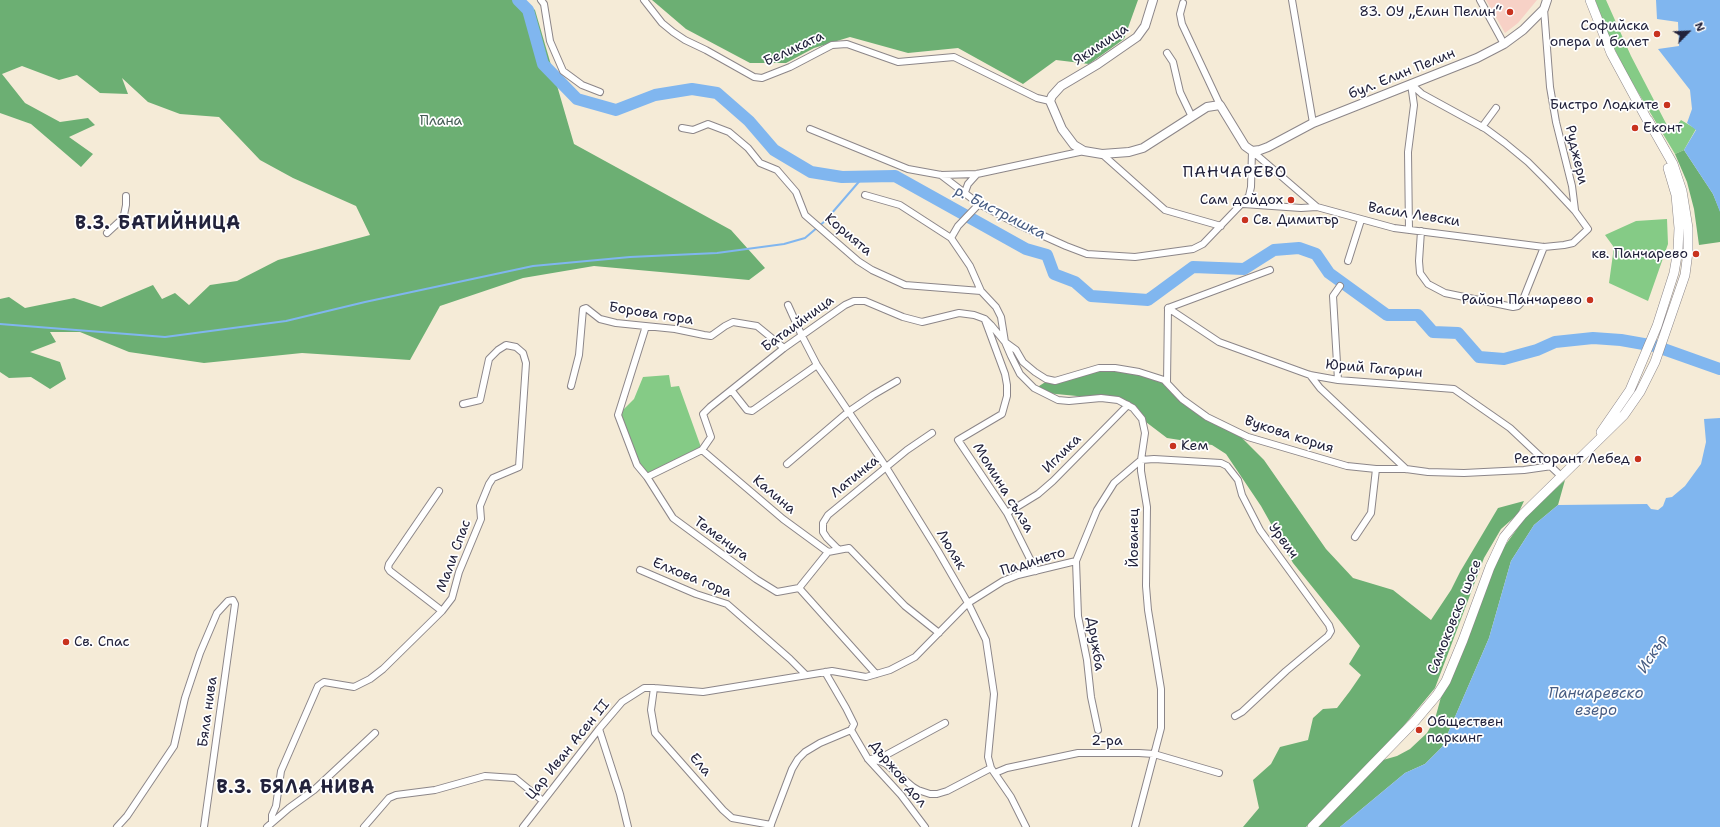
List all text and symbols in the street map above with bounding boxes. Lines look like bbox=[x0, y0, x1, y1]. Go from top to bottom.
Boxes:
place label: 83. ОУ „Елин Пелин“ bbox=[1359, 4, 1502, 20]
marker: 83. ОУ „Елин Пелин“ bbox=[1505, 7, 1515, 17]
north arrow bbox=[1668, 12, 1708, 52]
place label: Софийска опера и балет bbox=[1550, 18, 1649, 50]
text: N bbox=[1691, 20, 1708, 34]
street label: Якимица bbox=[1070, 21, 1132, 69]
street label: Беликата bbox=[761, 28, 827, 70]
marker: Софийска опера и балет bbox=[1652, 29, 1662, 39]
street label: бул. Елин Пелин bbox=[1346, 45, 1458, 103]
place label: Бистро Лодките bbox=[1550, 97, 1659, 113]
marker: Бистро Лодките bbox=[1662, 100, 1672, 110]
park label: Плана bbox=[420, 113, 462, 129]
place label: Еконт bbox=[1643, 120, 1682, 136]
marker: Еконт bbox=[1630, 123, 1640, 133]
street label: Руджери bbox=[1561, 124, 1591, 186]
district label: ПАНЧАРЕВО bbox=[1183, 163, 1287, 183]
water label: р. Бистришка bbox=[951, 182, 1049, 244]
place label: Сам дойдох bbox=[1200, 192, 1283, 208]
marker: Сам дойдох bbox=[1286, 195, 1296, 205]
street label: Васил Левски bbox=[1367, 199, 1461, 231]
street label: Корията bbox=[821, 210, 875, 260]
place label: Св. Димитър bbox=[1253, 212, 1339, 228]
district label: В.З. БАТИЙНИЦА bbox=[75, 213, 241, 235]
marker: Св. Димитър bbox=[1240, 215, 1250, 225]
place label: кв. Панчарево bbox=[1591, 246, 1688, 262]
marker: кв. Панчарево bbox=[1691, 249, 1701, 259]
street label: Батаийница bbox=[759, 292, 837, 356]
place label: Район Панчарево bbox=[1462, 292, 1582, 308]
marker: Район Панчарево bbox=[1585, 295, 1595, 305]
street label: Борова гора bbox=[607, 299, 695, 329]
street label: Юрий Гагарин bbox=[1325, 356, 1423, 382]
street label: Вукова кория bbox=[1242, 413, 1336, 457]
street label: Иглика bbox=[1039, 431, 1085, 477]
place label: Кем bbox=[1181, 438, 1208, 454]
street label: Момина сълза bbox=[969, 440, 1037, 536]
marker: Кем bbox=[1168, 441, 1178, 451]
place label: Ресторант Лебед bbox=[1514, 451, 1630, 467]
street label: Латинка bbox=[827, 452, 883, 502]
marker: Ресторант Лебед bbox=[1633, 454, 1643, 464]
street label: Калина bbox=[749, 472, 799, 518]
street label: Йованец bbox=[1126, 508, 1142, 568]
street label: Теменуга bbox=[690, 513, 752, 565]
street label: Мали Спас bbox=[433, 517, 475, 595]
street label: Урвич bbox=[1264, 520, 1302, 562]
street label: Люляк bbox=[933, 527, 969, 573]
street label: Падинето bbox=[999, 544, 1067, 580]
street label: Елхова гора bbox=[650, 555, 734, 601]
street label: Самоковско шосе bbox=[1424, 557, 1486, 677]
street label: Дружба bbox=[1082, 616, 1108, 672]
water label: Искър bbox=[1634, 631, 1672, 677]
place label: Св. Спас bbox=[74, 634, 130, 650]
marker: Св. Спас bbox=[61, 637, 71, 647]
street label: Бяла нива bbox=[195, 675, 221, 749]
water label: Панчаревско езеро bbox=[1549, 685, 1643, 720]
street label: Цар Иван Асен II bbox=[523, 697, 613, 803]
place label: Обществен паркинг bbox=[1427, 714, 1503, 746]
marker: Обществен паркинг bbox=[1414, 725, 1424, 735]
street label: 2-ра bbox=[1091, 733, 1123, 749]
street label: Държов дол bbox=[866, 737, 930, 811]
street label: Ела bbox=[685, 750, 715, 780]
district label: В.З. БЯЛА НИВА bbox=[217, 777, 375, 799]

